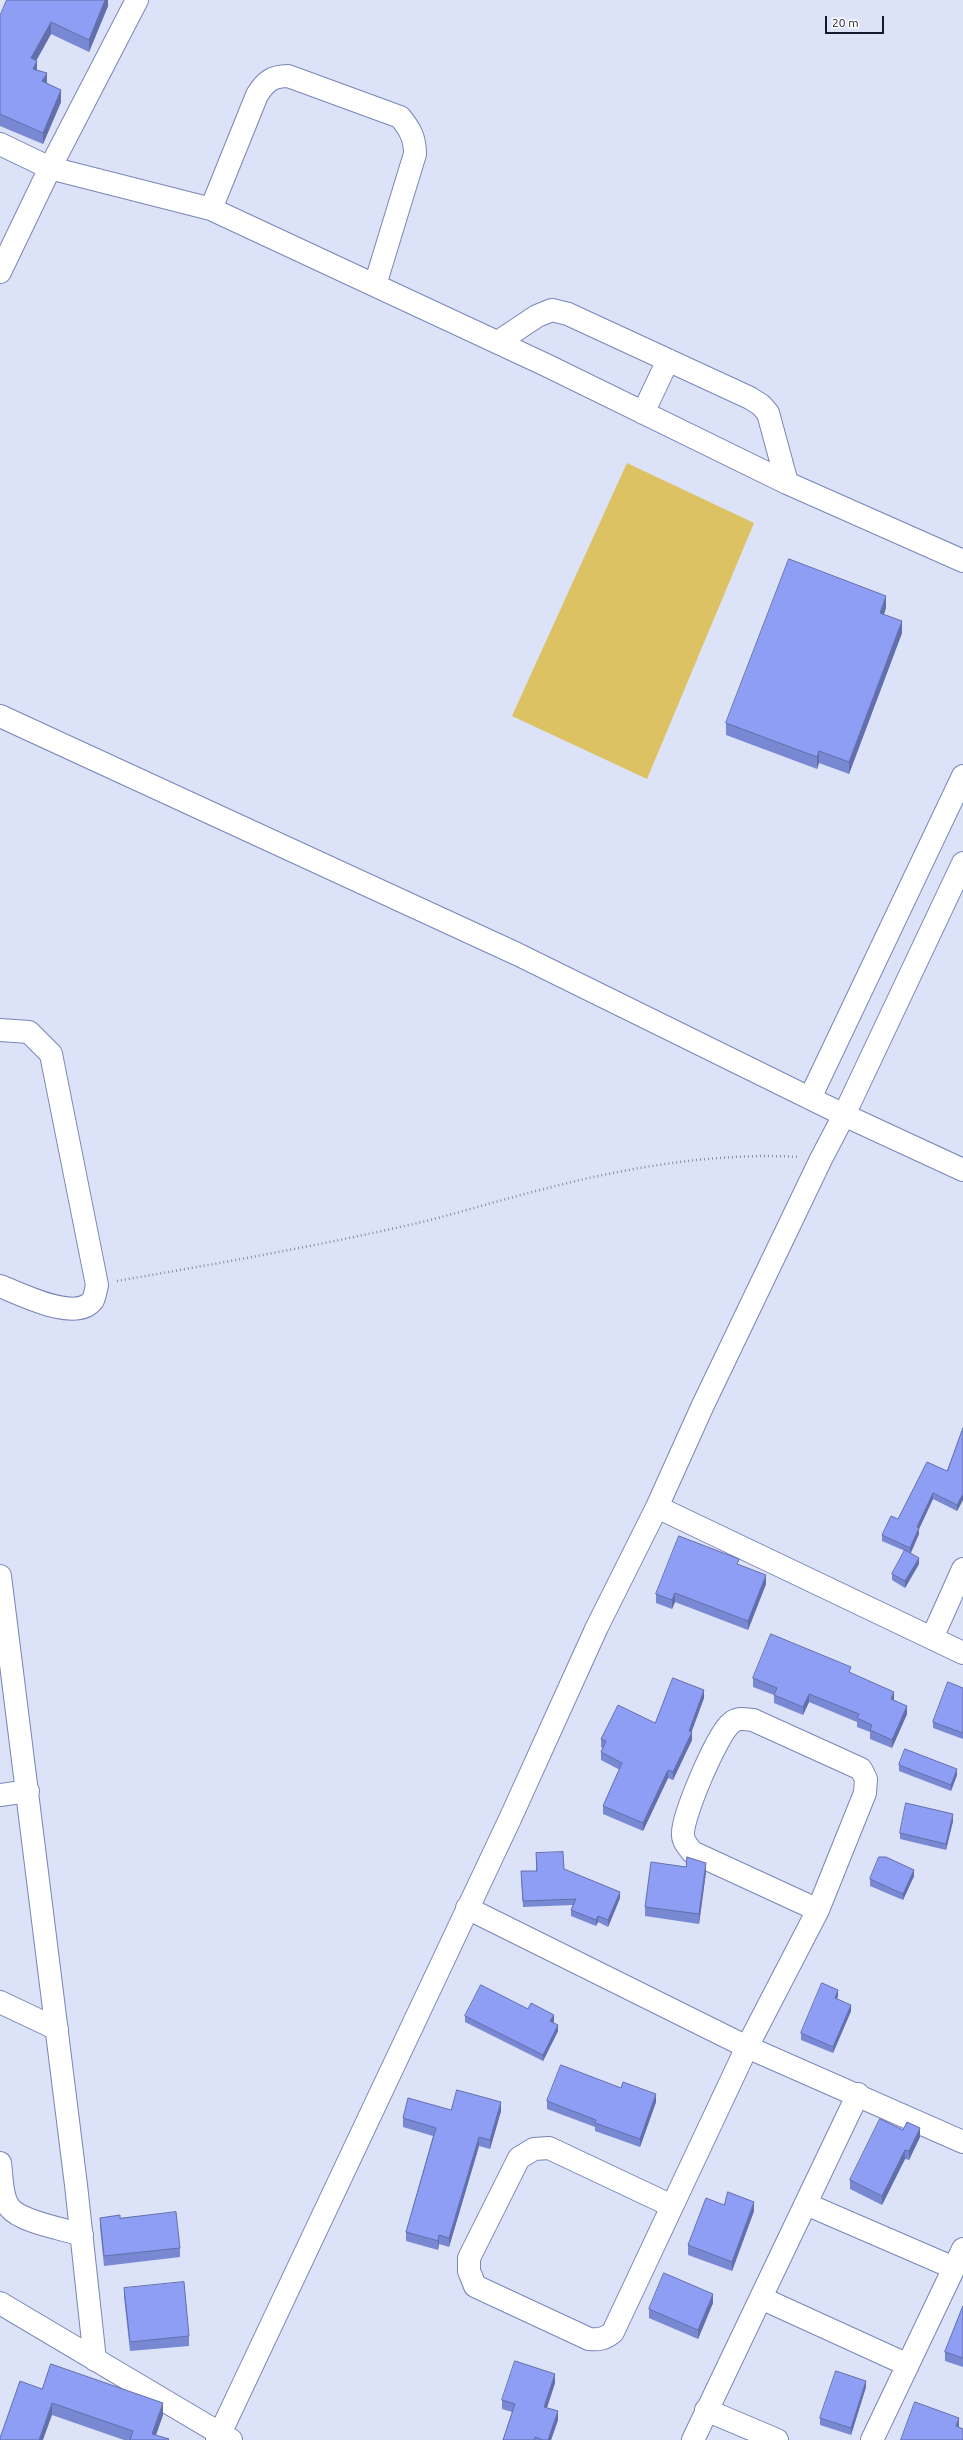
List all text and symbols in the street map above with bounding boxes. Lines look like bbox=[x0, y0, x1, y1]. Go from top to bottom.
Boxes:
scale bar bbox=[827, 8, 886, 34]
text: 20 m bbox=[832, 16, 859, 29]

